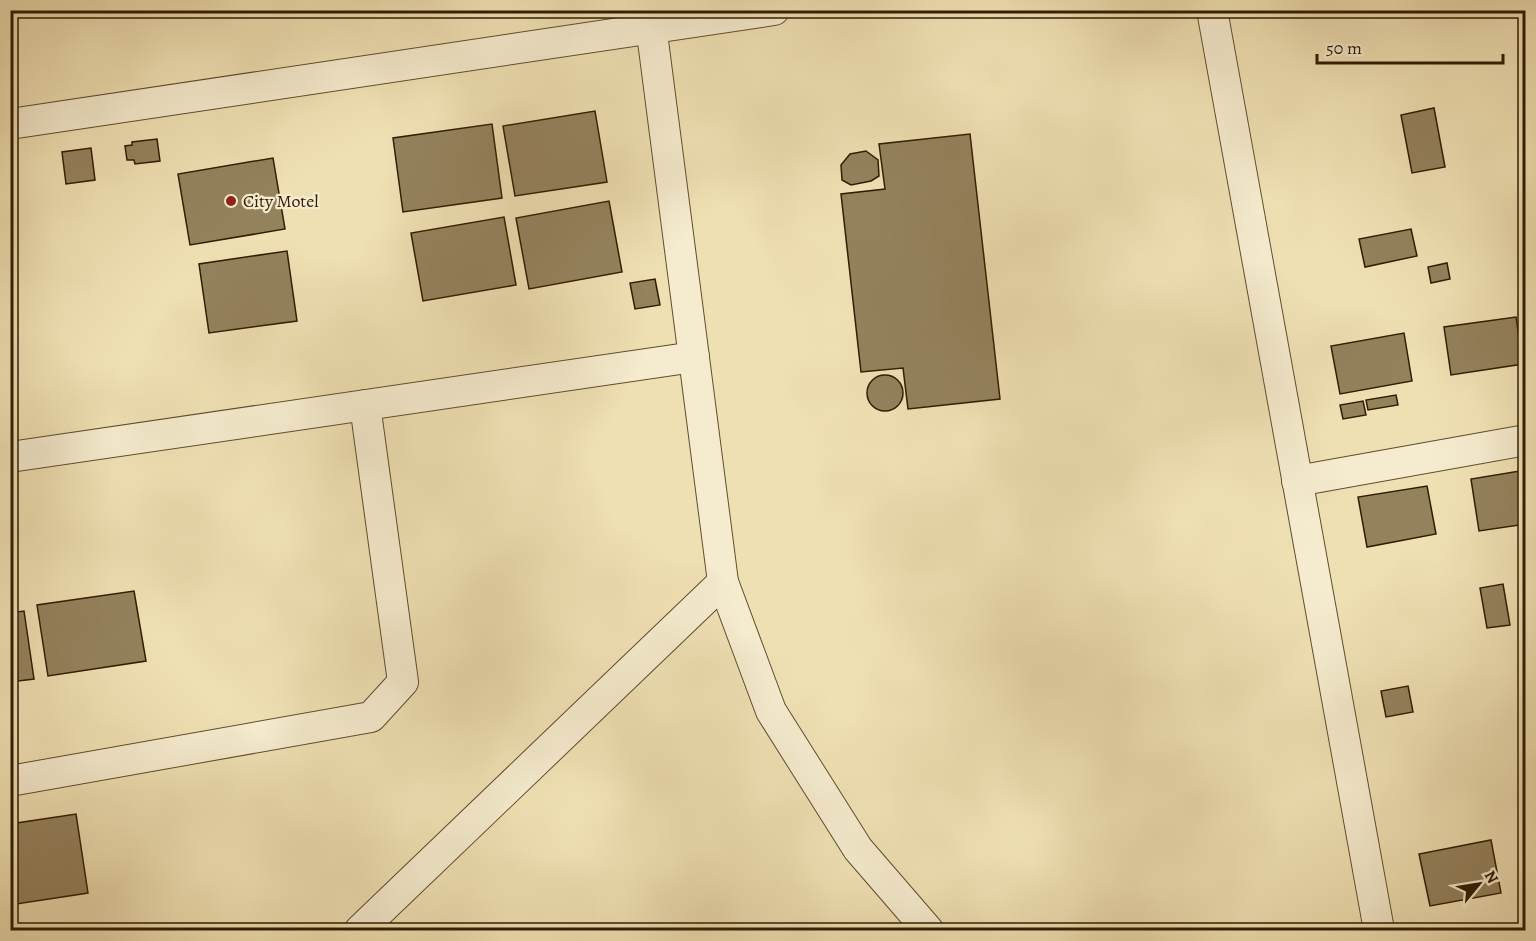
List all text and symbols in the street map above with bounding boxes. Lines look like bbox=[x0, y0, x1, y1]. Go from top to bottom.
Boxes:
scale bar bbox=[1317, 27, 1503, 65]
text: 50 m bbox=[1326, 36, 1362, 60]
place label: City Motel bbox=[243, 189, 319, 213]
marker: City Motel bbox=[224, 194, 238, 208]
north arrow bbox=[1449, 854, 1509, 914]
text: N bbox=[1479, 866, 1504, 888]

